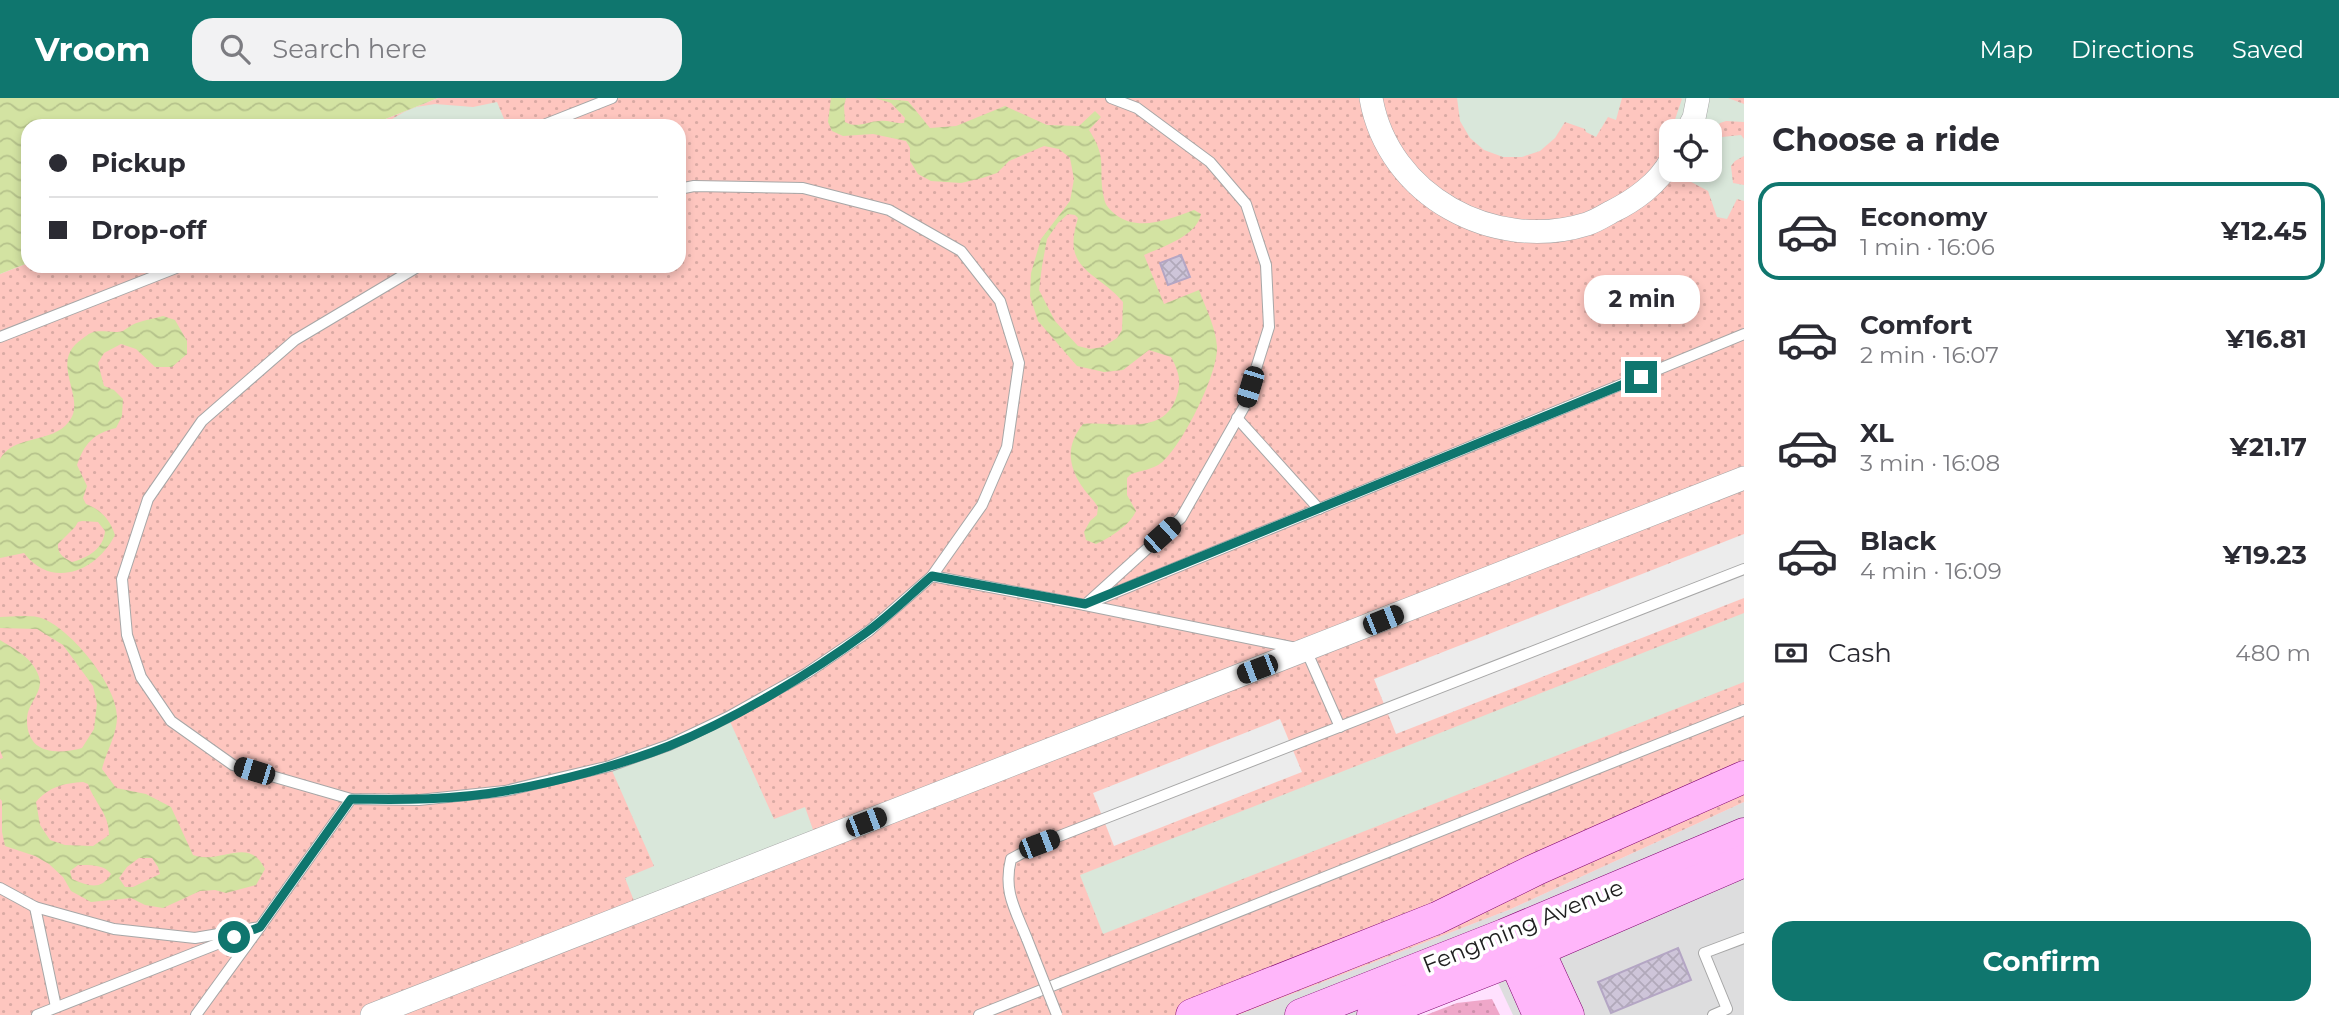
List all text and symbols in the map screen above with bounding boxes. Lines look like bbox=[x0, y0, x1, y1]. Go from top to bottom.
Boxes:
search box bbox=[192, 18, 682, 81]
text: Vroom bbox=[35, 29, 150, 69]
icon: search bbox=[216, 30, 254, 68]
text: Search here bbox=[272, 33, 427, 65]
text: Map bbox=[1980, 35, 2033, 64]
text: Directions bbox=[2071, 35, 2194, 64]
text: Saved bbox=[2232, 35, 2304, 64]
map controls bbox=[1659, 119, 1722, 182]
button: locate bbox=[1659, 119, 1722, 182]
text: Choose a ride bbox=[1772, 120, 2000, 159]
text: Pickup bbox=[91, 147, 186, 179]
icon: car bbox=[1776, 200, 1839, 263]
text: Economy bbox=[1860, 201, 1987, 233]
text: Drop-off bbox=[91, 214, 206, 246]
text: ¥12.45 bbox=[2221, 215, 2307, 247]
text: 1 min · 16:06 bbox=[1860, 233, 1995, 261]
callout: 2 min bbox=[1583, 275, 1699, 324]
text: 2 min bbox=[1608, 285, 1676, 313]
icon: car bbox=[1776, 308, 1839, 371]
text: Comfort bbox=[1860, 309, 1972, 341]
text: ¥16.81 bbox=[2226, 323, 2307, 355]
text: 2 min · 16:07 bbox=[1860, 341, 1999, 369]
route end bbox=[1625, 361, 1657, 393]
car bbox=[1234, 364, 1267, 410]
icon: car bbox=[1776, 416, 1839, 479]
text: XL bbox=[1860, 417, 1894, 449]
text: ¥21.17 bbox=[2230, 431, 2307, 463]
text: 3 min · 16:08 bbox=[1860, 449, 2000, 477]
car bbox=[1140, 513, 1185, 557]
icon: car bbox=[1776, 524, 1839, 587]
text: Black bbox=[1860, 525, 1936, 557]
text: ¥19.23 bbox=[2223, 539, 2307, 571]
text: 4 min · 16:09 bbox=[1860, 557, 2002, 585]
car bbox=[1360, 602, 1407, 638]
icon: cash bbox=[1772, 634, 1810, 672]
text: Cash bbox=[1828, 637, 1892, 669]
text: 480 m bbox=[2235, 639, 2311, 667]
car bbox=[1234, 652, 1281, 686]
car bbox=[231, 755, 278, 787]
car bbox=[843, 805, 890, 839]
car bbox=[1016, 827, 1063, 861]
street label: Fengming Avenue bbox=[1419, 873, 1627, 979]
route start bbox=[218, 921, 250, 953]
button: Confirm bbox=[1772, 921, 2311, 1001]

